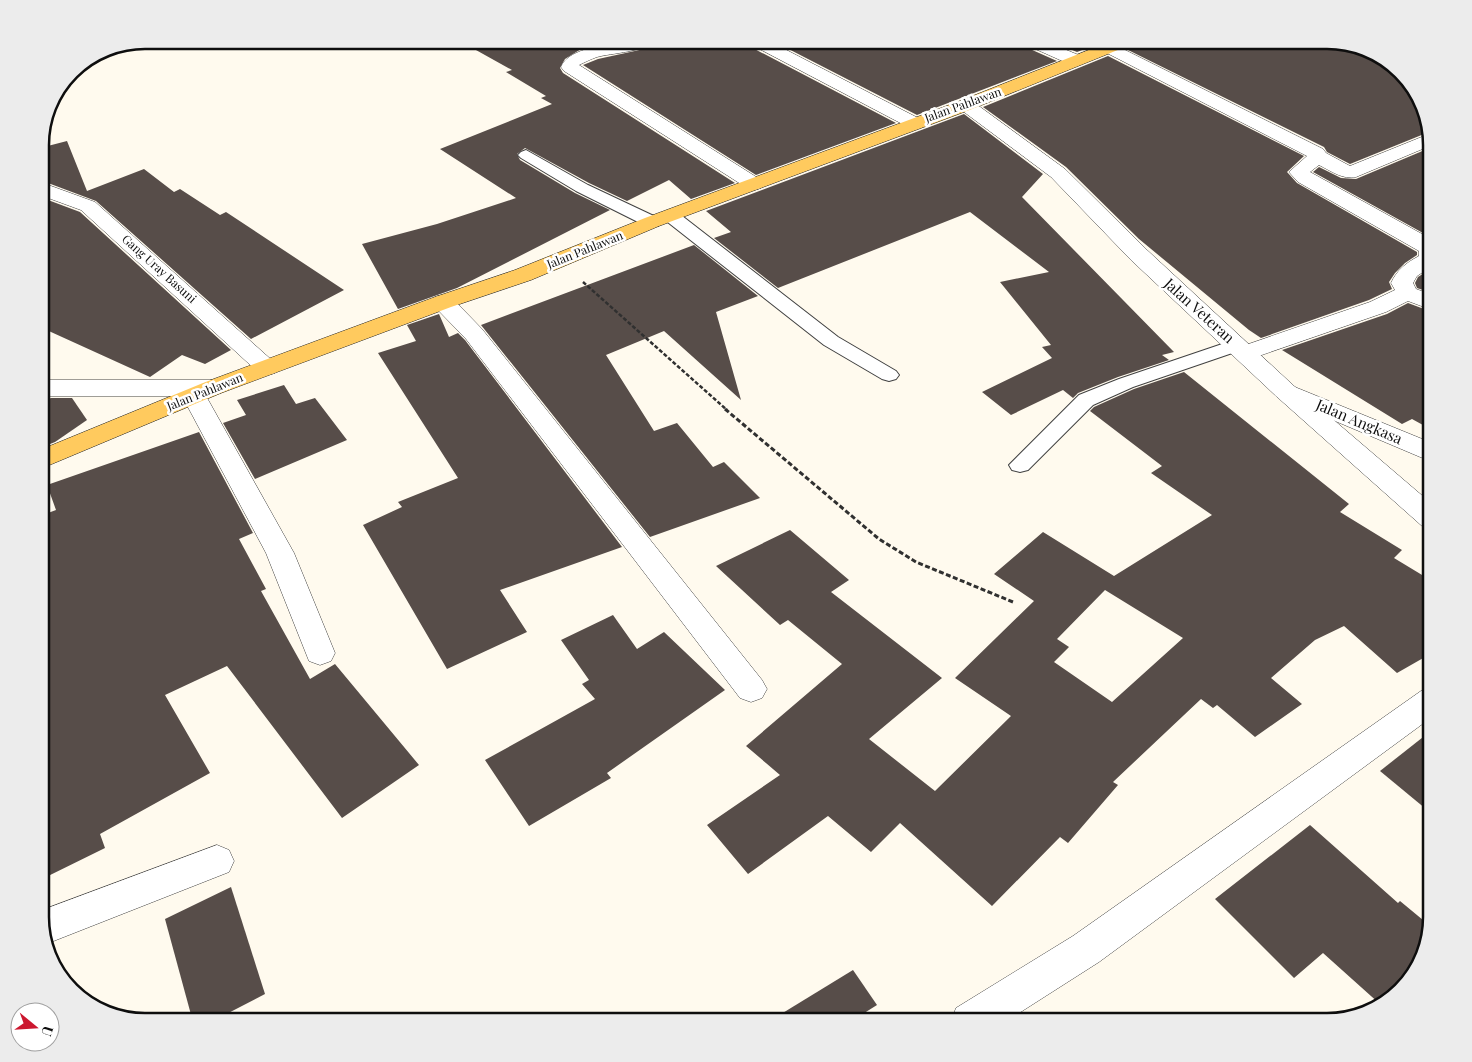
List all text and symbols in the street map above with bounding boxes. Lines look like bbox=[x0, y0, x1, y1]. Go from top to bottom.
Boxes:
street label: Jalan Pahlawan bbox=[921, 83, 1003, 126]
street label: Jalan Pahlawan bbox=[543, 227, 625, 272]
street label: Gang Uray Basuni bbox=[119, 230, 201, 306]
street label: Jalan Veteran bbox=[1159, 273, 1239, 347]
street label: Jalan Pahlawan bbox=[163, 369, 245, 414]
street label: Jalan Angkasa bbox=[1312, 394, 1406, 448]
north arrow bbox=[10, 1002, 60, 1052]
text: U bbox=[37, 1024, 58, 1039]

